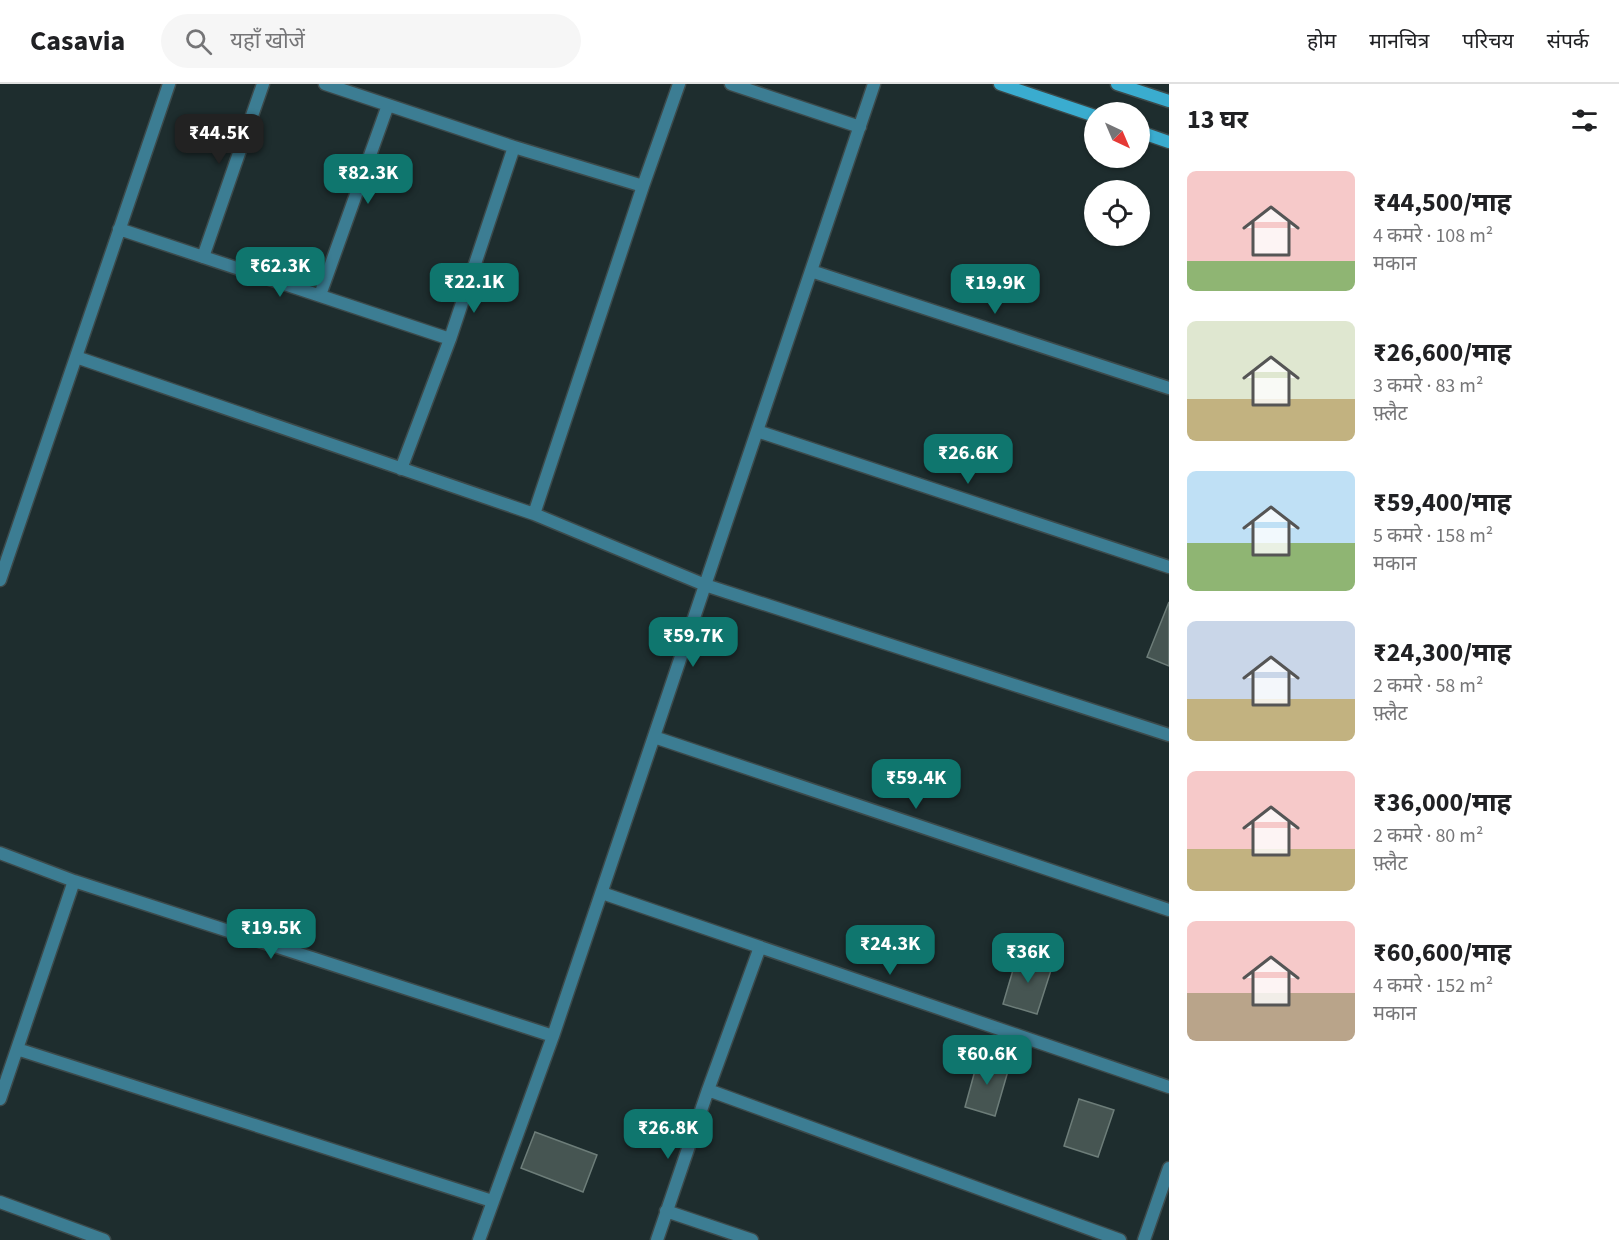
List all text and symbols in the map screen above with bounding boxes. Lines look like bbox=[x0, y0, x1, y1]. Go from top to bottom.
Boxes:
search box bbox=[161, 14, 581, 68]
text: Casavia bbox=[30, 21, 125, 61]
icon: search bbox=[182, 25, 215, 58]
text: यहाँ खोजें bbox=[230, 25, 305, 57]
text: होम bbox=[1307, 26, 1336, 56]
text: मानचित्र bbox=[1369, 26, 1429, 56]
text: परिचय bbox=[1462, 26, 1514, 56]
text: संपर्क bbox=[1547, 26, 1589, 56]
text: 13 घर bbox=[1187, 101, 1248, 138]
north arrow bbox=[1084, 102, 1150, 168]
map controls bbox=[1084, 102, 1150, 246]
icon: filters bbox=[1568, 104, 1601, 137]
pin: ₹44.5K bbox=[170, 114, 268, 165]
text: ₹44.5K bbox=[189, 119, 249, 147]
pin: ₹82.3K bbox=[319, 154, 417, 205]
text: ₹82.3K bbox=[338, 159, 398, 187]
button: locate bbox=[1084, 180, 1150, 246]
text: ₹44,500/माह bbox=[1373, 184, 1511, 221]
icon: home bbox=[1235, 195, 1307, 267]
text: 4 कमरे · 108 m² bbox=[1373, 222, 1493, 250]
pin: ₹62.3K bbox=[231, 247, 329, 298]
text: मकान bbox=[1373, 250, 1417, 278]
text: ₹62.3K bbox=[250, 252, 310, 280]
pin: ₹22.1K bbox=[425, 263, 523, 314]
pin: ₹19.9K bbox=[946, 264, 1044, 315]
text: ₹22.1K bbox=[444, 268, 504, 296]
text: ₹19.9K bbox=[965, 269, 1025, 297]
text: ₹26,600/माह bbox=[1373, 334, 1511, 371]
icon: home bbox=[1235, 345, 1307, 417]
text: 3 कमरे · 83 m² bbox=[1373, 372, 1483, 400]
text: फ़्लैट bbox=[1373, 400, 1408, 428]
pin: ₹26.6K bbox=[919, 434, 1017, 485]
text: ₹26.6K bbox=[938, 439, 998, 467]
text: ₹59,400/माह bbox=[1373, 484, 1511, 521]
icon: home bbox=[1235, 495, 1307, 567]
text: 5 कमरे · 158 m² bbox=[1373, 522, 1493, 550]
text: मकान bbox=[1373, 550, 1417, 578]
pin: ₹59.7K bbox=[644, 617, 742, 668]
text: ₹59.7K bbox=[663, 622, 723, 650]
text: ₹24,300/माह bbox=[1373, 634, 1511, 671]
icon: home bbox=[1235, 645, 1307, 717]
text: 2 कमरे · 58 m² bbox=[1373, 672, 1483, 700]
text: फ़्लैट bbox=[1373, 700, 1408, 728]
pin: ₹59.4K bbox=[867, 759, 965, 810]
text: ₹59.4K bbox=[886, 764, 946, 792]
text: ₹36,000/माह bbox=[1373, 784, 1511, 821]
icon: home bbox=[1235, 795, 1307, 867]
text: 2 कमरे · 80 m² bbox=[1373, 822, 1483, 850]
text: फ़्लैट bbox=[1373, 850, 1408, 878]
pin: ₹19.5K bbox=[222, 909, 320, 960]
text: ₹19.5K bbox=[241, 914, 301, 942]
pin: ₹24.3K bbox=[841, 925, 939, 976]
text: ₹24.3K bbox=[860, 930, 920, 958]
pin: ₹36K bbox=[992, 933, 1064, 984]
text: ₹60,600/माह bbox=[1373, 934, 1511, 971]
text: ₹36K bbox=[1006, 938, 1050, 966]
icon: home bbox=[1235, 945, 1307, 1017]
text: 4 कमरे · 152 m² bbox=[1373, 972, 1493, 1000]
text: मकान bbox=[1373, 1000, 1417, 1028]
pin: ₹60.6K bbox=[938, 1035, 1036, 1086]
text: ₹60.6K bbox=[957, 1040, 1017, 1068]
pin: ₹26.8K bbox=[619, 1109, 717, 1160]
text: ₹26.8K bbox=[638, 1114, 698, 1142]

